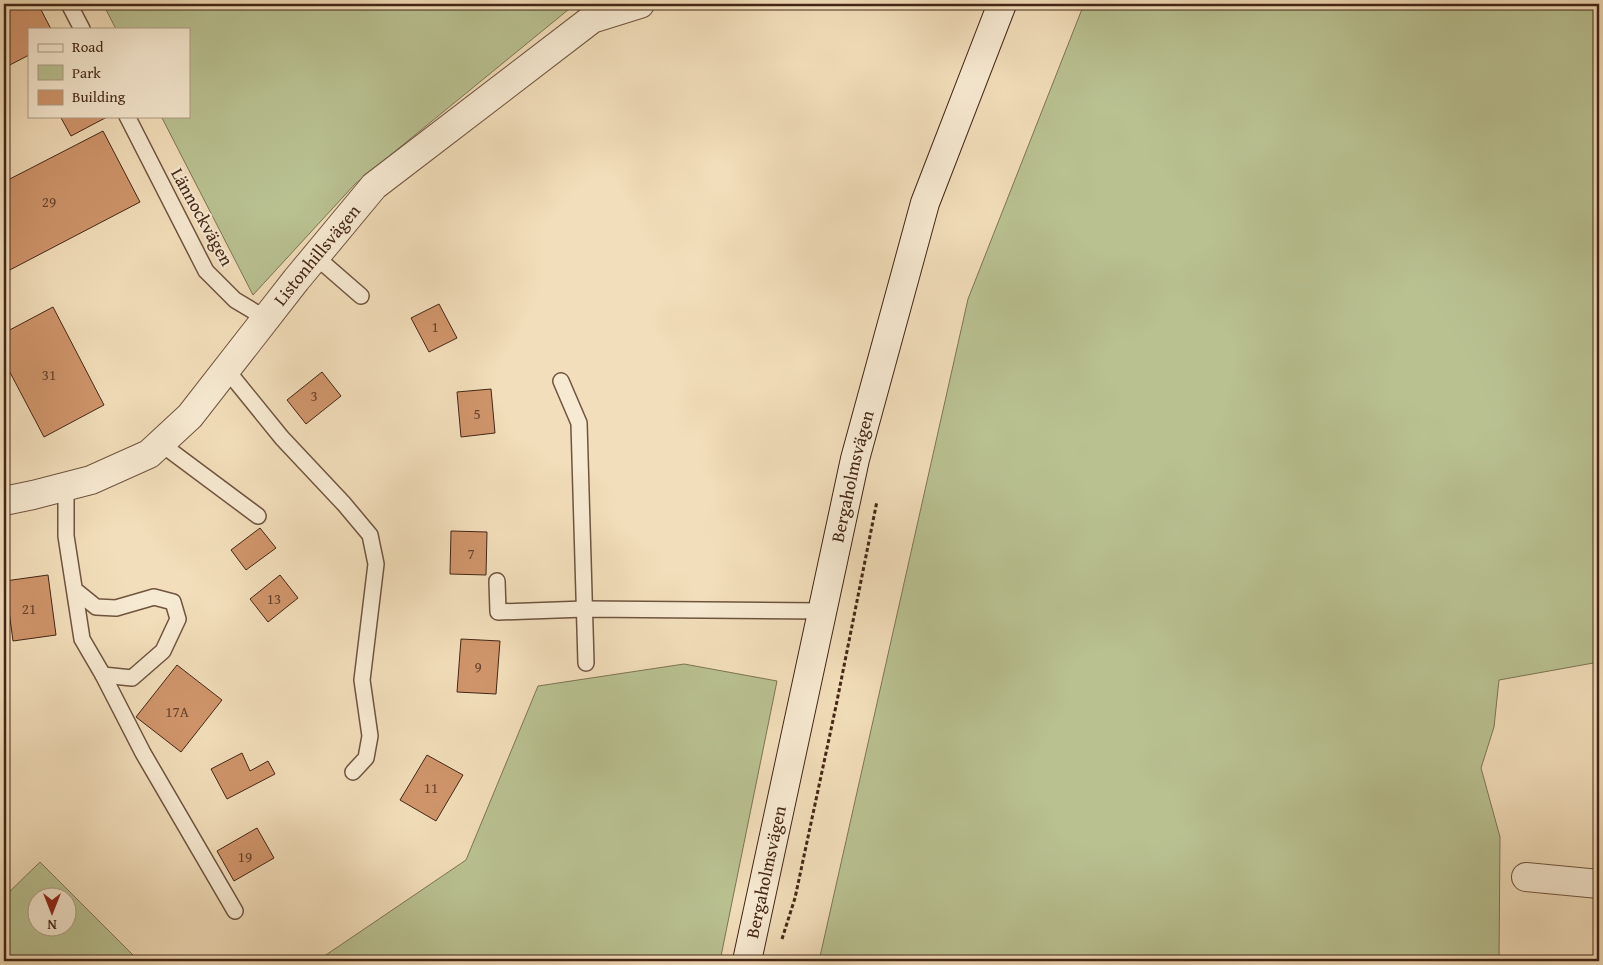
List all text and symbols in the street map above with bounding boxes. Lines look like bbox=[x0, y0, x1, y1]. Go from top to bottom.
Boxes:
legend bbox=[28, 28, 190, 118]
text: Road bbox=[72, 36, 103, 57]
text: Park bbox=[72, 62, 101, 83]
text: Building bbox=[72, 86, 126, 107]
street label: Lännockvägen bbox=[164, 163, 241, 271]
house number: 29 bbox=[42, 191, 56, 212]
street label: Listonhillsvägen bbox=[267, 198, 366, 311]
house number: 1 bbox=[431, 316, 439, 337]
house number: 31 bbox=[42, 364, 56, 385]
house number: 3 bbox=[310, 385, 318, 406]
house number: 5 bbox=[473, 403, 481, 424]
street label: Bergaholmsvägen bbox=[823, 407, 881, 545]
house number: 7 bbox=[467, 543, 475, 564]
house number: 13 bbox=[267, 588, 281, 609]
house number: 21 bbox=[22, 598, 36, 619]
house number: 9 bbox=[474, 656, 482, 677]
house number: 17A bbox=[165, 701, 189, 722]
house number: 11 bbox=[424, 777, 438, 798]
street label: Bergaholmsvägen bbox=[738, 803, 793, 941]
house number: 19 bbox=[238, 846, 252, 867]
north arrow bbox=[28, 888, 78, 938]
text: N bbox=[47, 915, 57, 935]

